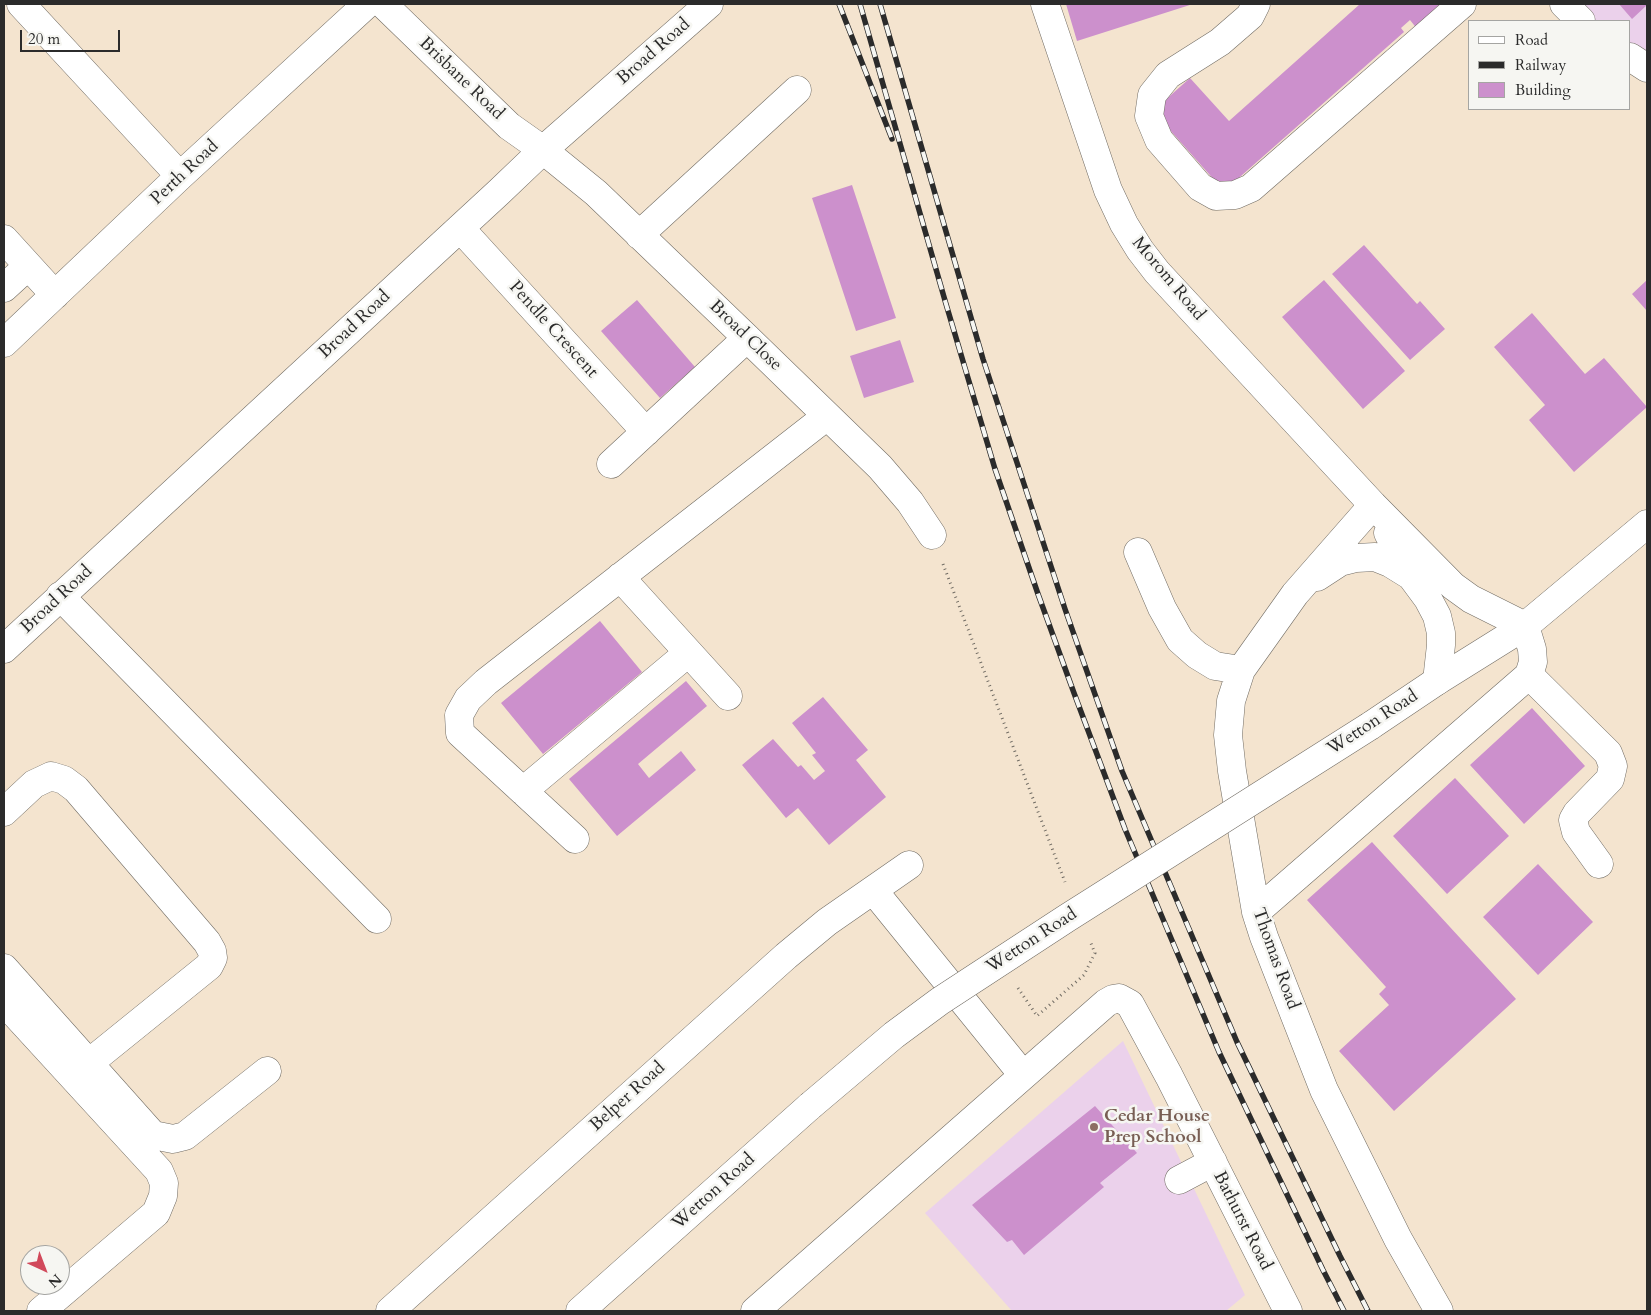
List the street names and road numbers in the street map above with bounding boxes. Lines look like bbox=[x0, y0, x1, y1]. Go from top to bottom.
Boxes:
street label: Broad Road bbox=[613, 14, 695, 90]
street label: Brisbane Road bbox=[414, 33, 508, 125]
street label: Perth Road bbox=[146, 136, 224, 210]
street label: Morom Road bbox=[1127, 233, 1209, 325]
street label: Pendle Crescent bbox=[504, 277, 602, 383]
street label: Broad Road bbox=[315, 286, 395, 364]
street label: Broad Close bbox=[704, 296, 786, 376]
street label: Broad Road bbox=[17, 561, 97, 639]
street label: Wetton Road bbox=[1324, 686, 1422, 760]
street label: Wetton Road bbox=[983, 904, 1081, 978]
street label: Thomas Road bbox=[1247, 905, 1303, 1013]
street label: Belper Road bbox=[586, 1058, 670, 1136]
street label: Wetton Road bbox=[668, 1149, 760, 1235]
street label: Bathurst Road bbox=[1208, 1168, 1276, 1274]

